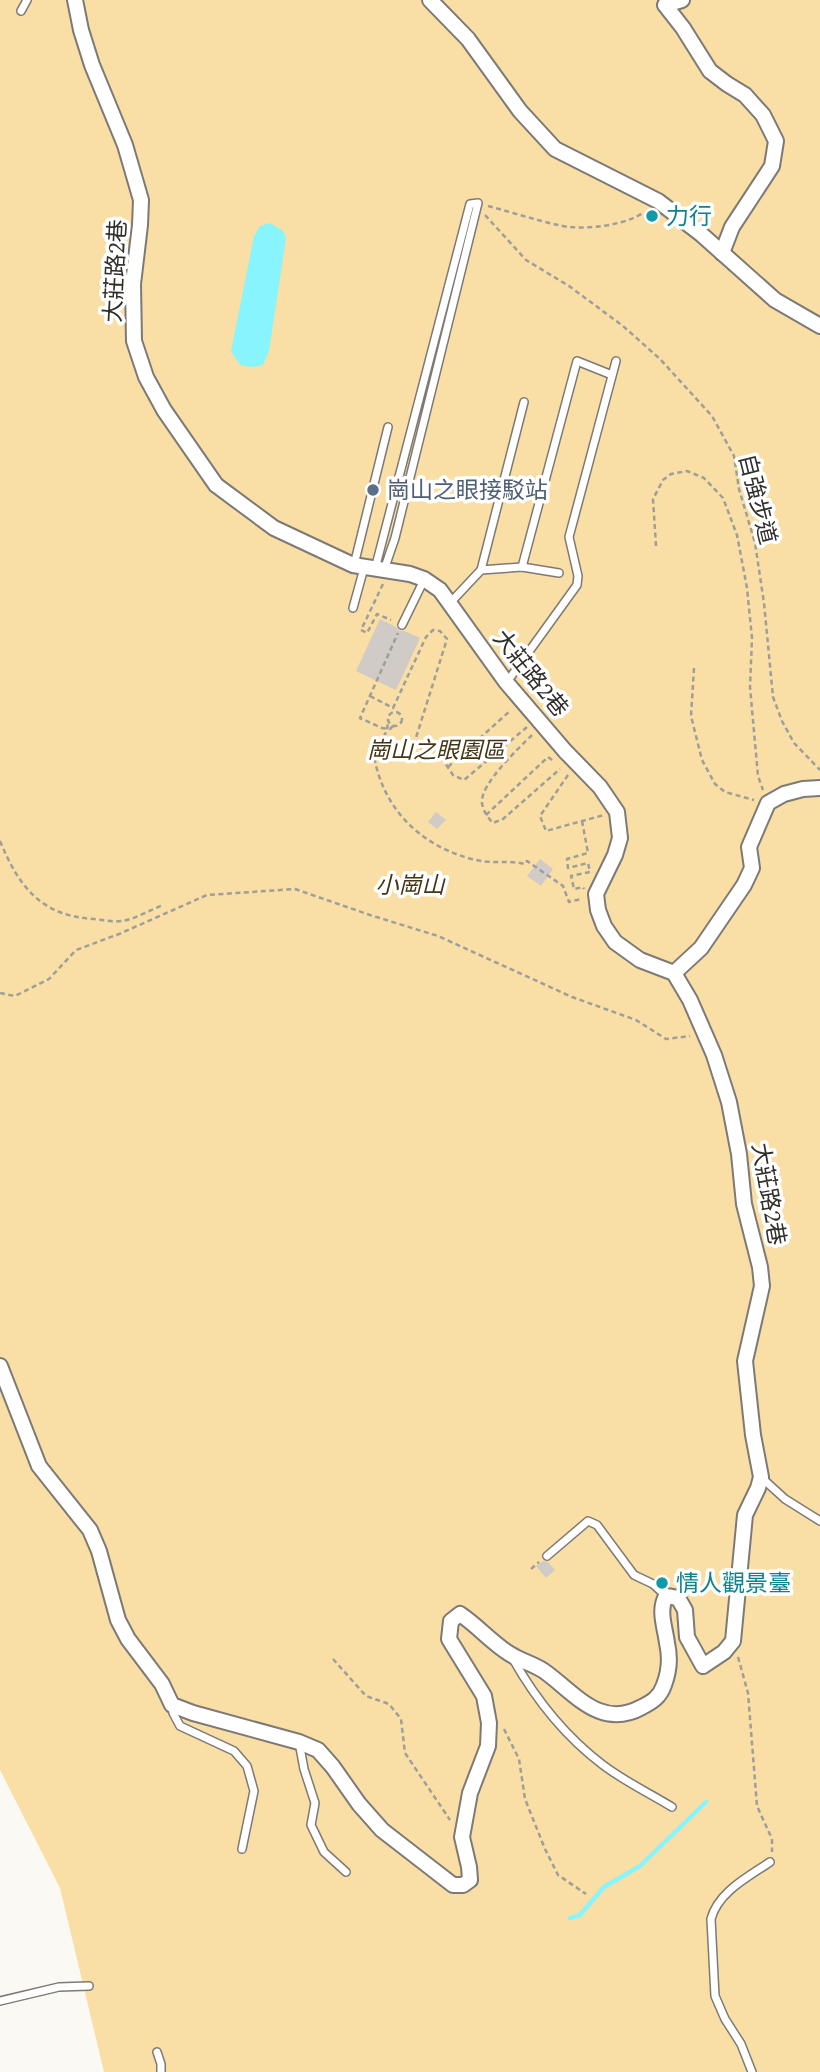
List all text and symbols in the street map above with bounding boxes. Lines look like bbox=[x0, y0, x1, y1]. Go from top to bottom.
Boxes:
place label: 力行 bbox=[666, 200, 712, 235]
marker: 力行 bbox=[644, 208, 660, 224]
street label: 大莊路2巷 bbox=[96, 218, 137, 324]
street label: 自強步道 bbox=[728, 450, 785, 548]
place label: 崗山之眼接駁站 bbox=[387, 474, 548, 509]
marker: 崗山之眼接駁站 bbox=[365, 482, 381, 498]
street label: 大莊路2巷 bbox=[484, 623, 576, 725]
park label: 崗山之眼園區 bbox=[367, 734, 508, 769]
park label: 小崗山 bbox=[376, 869, 447, 904]
street label: 大莊路2巷 bbox=[741, 1140, 794, 1248]
place label: 情人觀景臺 bbox=[676, 1567, 791, 1602]
marker: 情人觀景臺 bbox=[654, 1575, 670, 1591]

